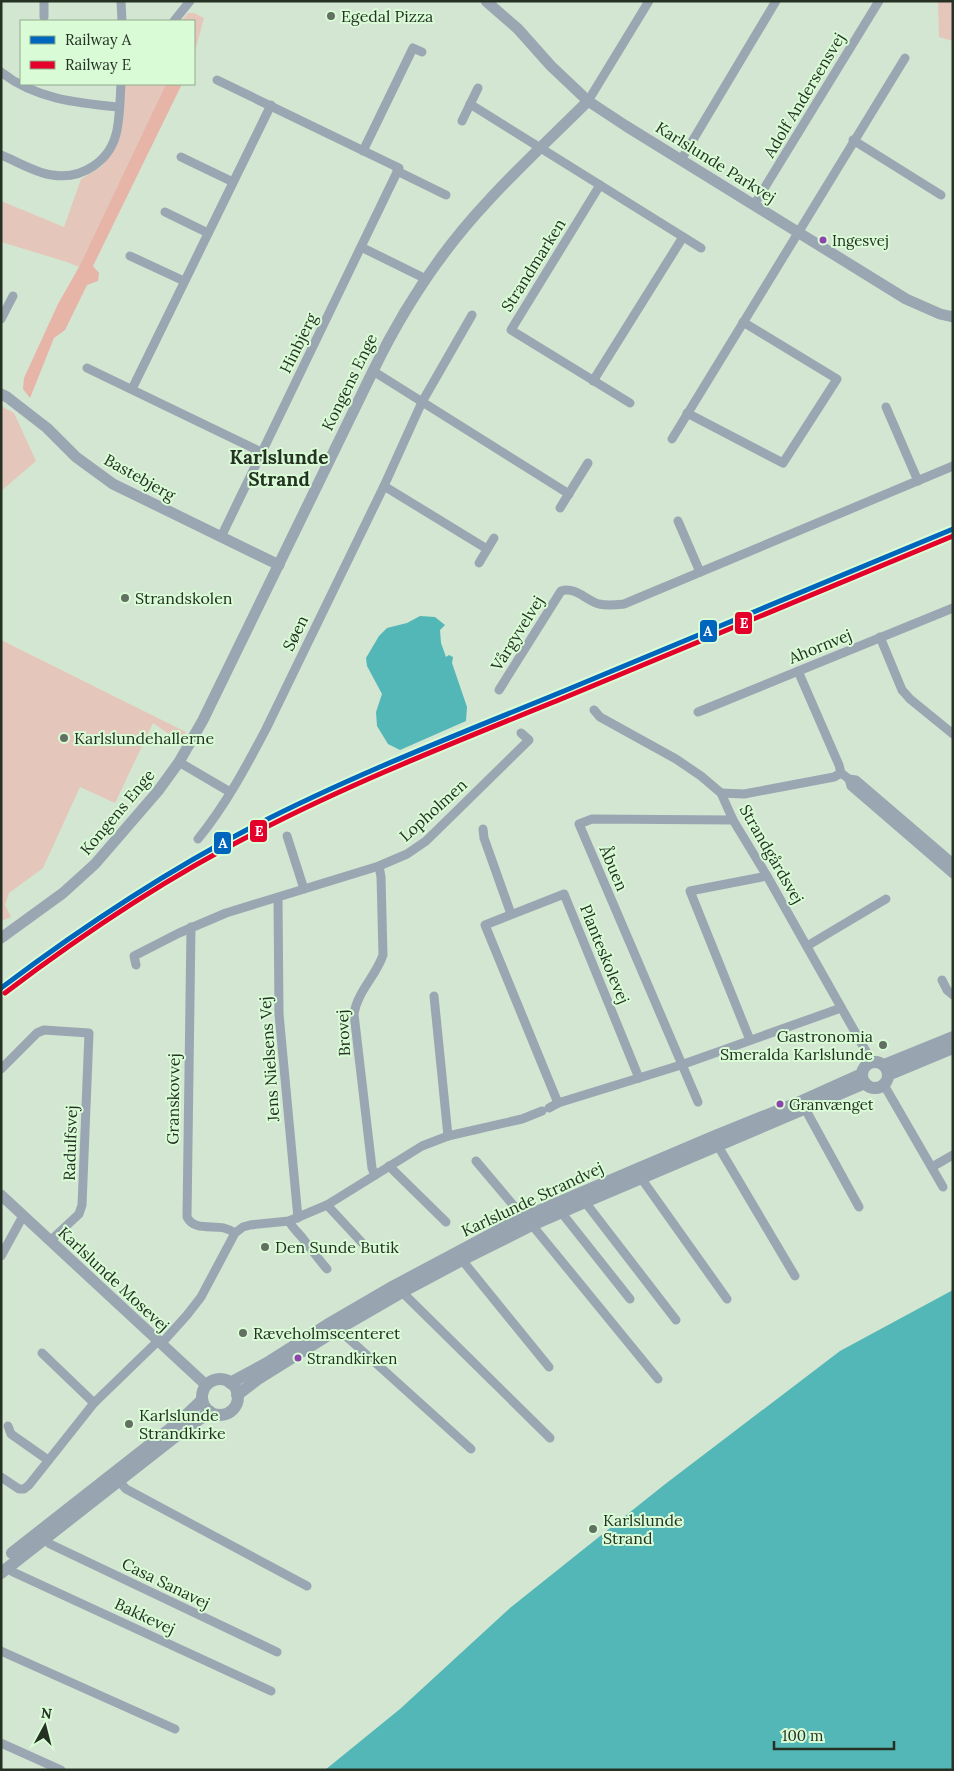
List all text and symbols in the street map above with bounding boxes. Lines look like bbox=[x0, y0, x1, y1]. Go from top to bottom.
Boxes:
place label: Egedal Pizza bbox=[341, 6, 433, 26]
marker: Egedal Pizza bbox=[325, 10, 337, 22]
legend bbox=[20, 20, 195, 85]
street label: Adolf Andersensvej bbox=[758, 29, 849, 162]
text: Railway A bbox=[65, 30, 132, 49]
text: Railway E bbox=[65, 55, 131, 74]
street label: Karlslunde Parkvej bbox=[652, 117, 780, 207]
street label: Strandmarken bbox=[496, 215, 570, 315]
place label: Ingesvej bbox=[832, 231, 889, 250]
marker: Ingesvej bbox=[818, 235, 828, 245]
street label: Hinbjerg bbox=[275, 309, 322, 376]
street label: Kongens Enge bbox=[317, 330, 381, 434]
district label: Karlslunde Strand bbox=[230, 445, 328, 491]
street label: Bastebjerg bbox=[101, 449, 180, 505]
place label: Strandskolen bbox=[135, 588, 233, 608]
marker: Strandskolen bbox=[119, 592, 131, 604]
street label: Vårgyvelvej bbox=[486, 592, 548, 675]
line badge: E bbox=[734, 611, 753, 635]
street label: Søen bbox=[278, 612, 312, 654]
text: E bbox=[740, 614, 749, 632]
line badge: A bbox=[699, 619, 718, 643]
text: A bbox=[703, 622, 713, 640]
street label: Ahornvej bbox=[785, 624, 854, 668]
place label: Karlslundehallerne bbox=[74, 728, 215, 748]
marker: Karlslundehallerne bbox=[58, 732, 70, 744]
street label: Kongens Enge bbox=[75, 765, 159, 859]
street label: Lopholmen bbox=[395, 774, 471, 846]
street label: Strandgårdsvej bbox=[736, 801, 808, 907]
line badge: E bbox=[249, 819, 268, 843]
text: E bbox=[255, 822, 264, 840]
line badge: A bbox=[213, 831, 232, 855]
text: A bbox=[218, 834, 228, 852]
street label: Åbuen bbox=[595, 841, 633, 894]
street label: Planteskolevej bbox=[576, 901, 634, 1007]
street label: Jens Nielsens Vej bbox=[255, 996, 283, 1123]
street label: Brovej bbox=[332, 1009, 354, 1057]
place label: Gastronomia Smeralda Karlslunde bbox=[720, 1026, 873, 1064]
marker: Gastronomia Smeralda Karlslunde bbox=[877, 1039, 889, 1051]
street label: Granskovvej bbox=[162, 1053, 184, 1145]
place label: Granvænget bbox=[789, 1095, 874, 1114]
marker: Granvænget bbox=[775, 1099, 785, 1109]
street label: Radulfsvej bbox=[59, 1105, 81, 1181]
street label: Karlslunde Strandvej bbox=[458, 1157, 606, 1241]
street label: Karlslunde Mosevej bbox=[54, 1222, 174, 1336]
place label: Den Sunde Butik bbox=[275, 1237, 399, 1257]
marker: Den Sunde Butik bbox=[259, 1241, 271, 1253]
place label: Ræveholmscenteret bbox=[253, 1323, 401, 1343]
marker: Ræveholmscenteret bbox=[237, 1327, 249, 1339]
place label: Strandkirken bbox=[307, 1349, 397, 1368]
marker: Strandkirken bbox=[293, 1353, 303, 1363]
place label: Karlslunde Strandkirke bbox=[139, 1405, 226, 1443]
marker: Karlslunde Strandkirke bbox=[123, 1418, 135, 1430]
place label: Karlslunde Strand bbox=[603, 1510, 683, 1548]
marker: Karlslunde Strand bbox=[587, 1523, 599, 1535]
street label: Casa Sanavej bbox=[119, 1553, 213, 1613]
street label: Bakkevej bbox=[111, 1593, 179, 1639]
north arrow bbox=[20, 1701, 70, 1751]
text: N bbox=[40, 1704, 53, 1723]
scale bar bbox=[774, 1718, 894, 1750]
text: 100 m bbox=[782, 1726, 823, 1745]

